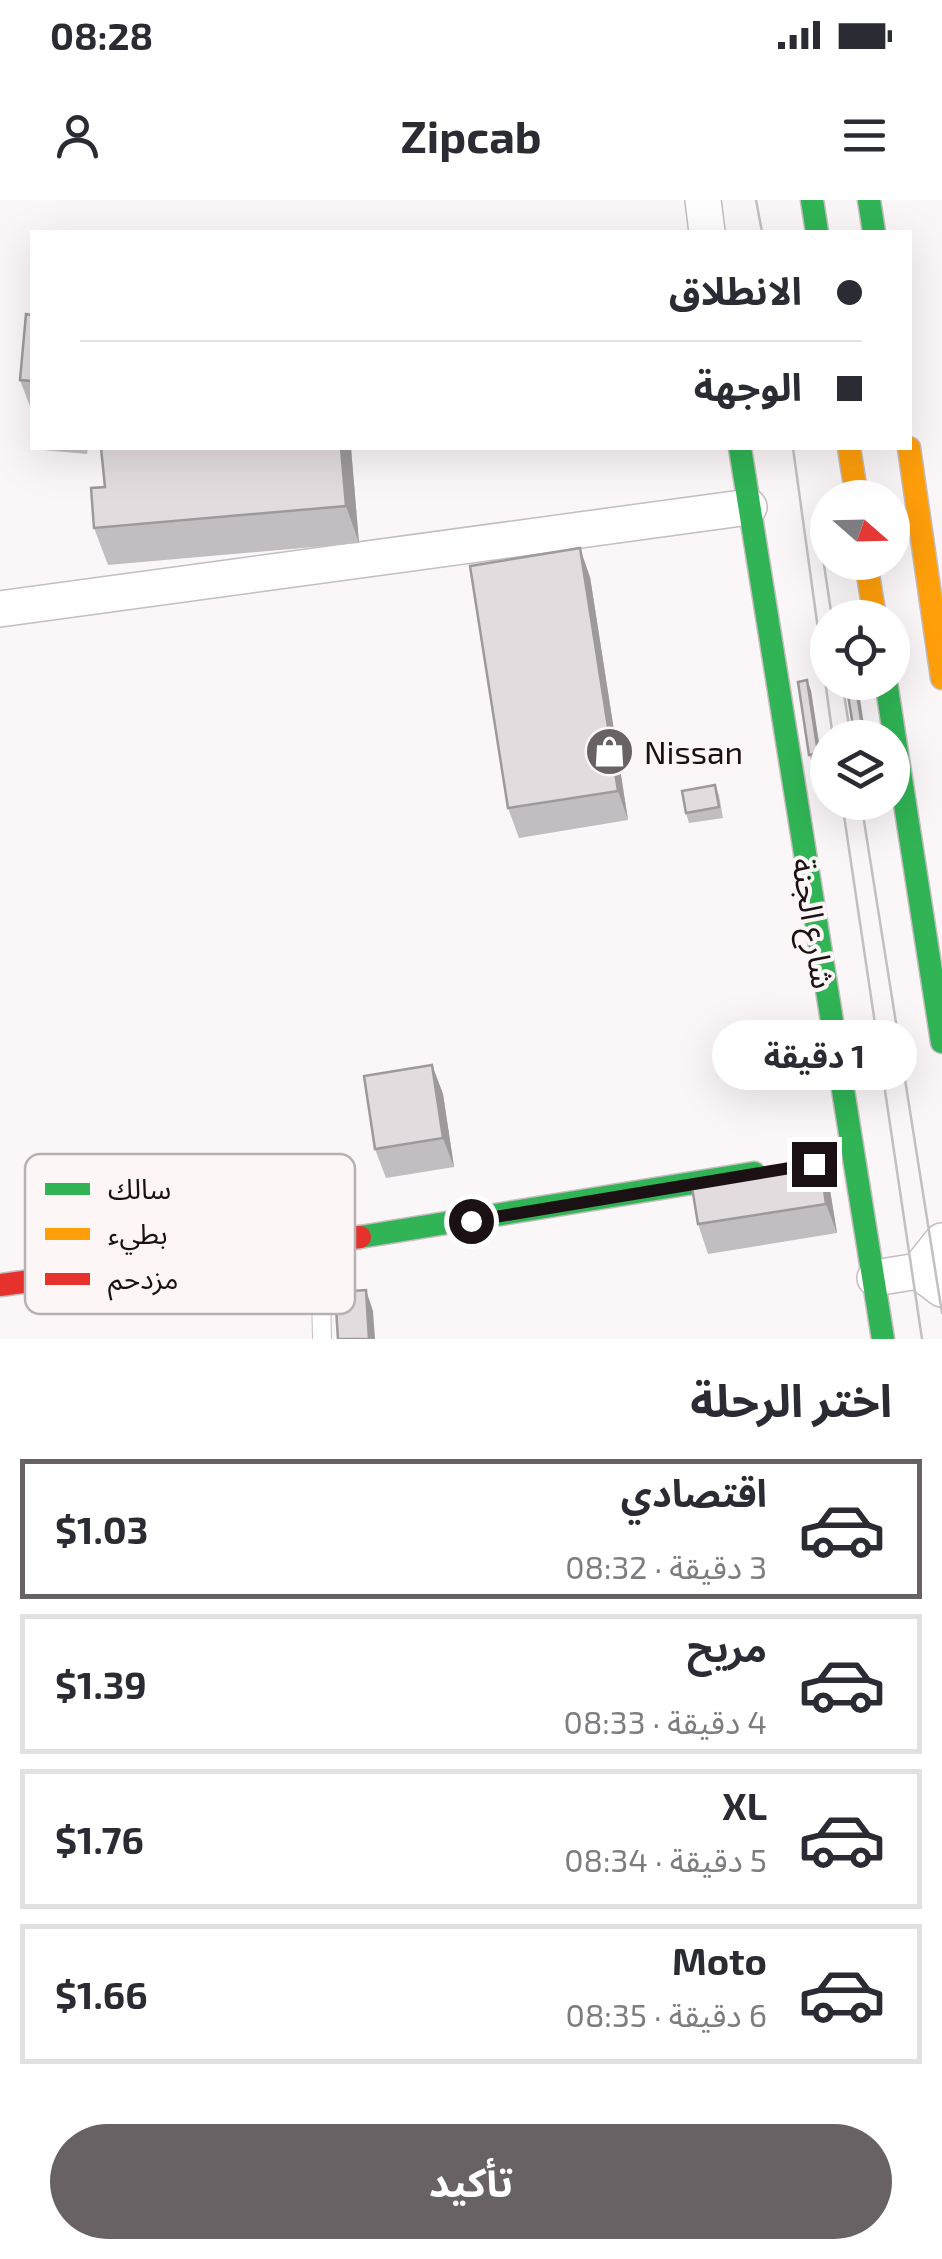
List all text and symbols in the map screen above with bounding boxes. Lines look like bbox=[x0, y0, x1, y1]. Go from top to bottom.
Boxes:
text: 08:28 bbox=[50, 12, 153, 58]
icon: person bbox=[50, 108, 105, 163]
text: Zipcab bbox=[400, 108, 542, 162]
icon: menu bbox=[837, 108, 892, 163]
text: الانطلاق bbox=[669, 267, 802, 313]
text: الوجهة bbox=[694, 363, 802, 409]
north arrow bbox=[810, 480, 910, 580]
map controls bbox=[810, 480, 910, 820]
button: locate bbox=[810, 600, 910, 700]
button: layers bbox=[810, 720, 910, 820]
shop icon: Nissan bbox=[583, 725, 635, 777]
place label: Nissan bbox=[644, 732, 743, 770]
street label: شارع الجنة bbox=[779, 855, 844, 992]
callout: 1 دقيقة bbox=[712, 1019, 916, 1089]
text: 1 دقيقة bbox=[764, 1036, 865, 1074]
route end bbox=[792, 1142, 837, 1187]
legend bbox=[25, 1154, 355, 1314]
text: سالك bbox=[108, 1171, 171, 1205]
route start bbox=[449, 1199, 494, 1244]
text: بطيء bbox=[108, 1216, 168, 1255]
text: مزدحم bbox=[108, 1261, 179, 1301]
text: اختر الرحلة bbox=[690, 1372, 892, 1426]
text: اقتصادي bbox=[621, 1469, 767, 1515]
icon: car bbox=[797, 1484, 887, 1574]
text: $1.03 bbox=[55, 1506, 148, 1552]
text: 3 دقيقة · 08:32 bbox=[565, 1547, 767, 1585]
text: مريح bbox=[687, 1624, 767, 1670]
icon: car bbox=[797, 1639, 887, 1729]
text: $1.39 bbox=[55, 1661, 147, 1707]
text: 4 دقيقة · 08:33 bbox=[564, 1702, 767, 1740]
text: XL bbox=[722, 1782, 767, 1828]
icon: car bbox=[797, 1794, 887, 1884]
text: $1.76 bbox=[55, 1816, 144, 1862]
text: 5 دقيقة · 08:34 bbox=[564, 1840, 767, 1878]
text: Moto bbox=[672, 1937, 767, 1983]
icon: car bbox=[797, 1949, 887, 2039]
text: $1.66 bbox=[55, 1971, 148, 2017]
text: 6 دقيقة · 08:35 bbox=[566, 1995, 767, 2033]
button: تأكيد bbox=[50, 2124, 892, 2239]

